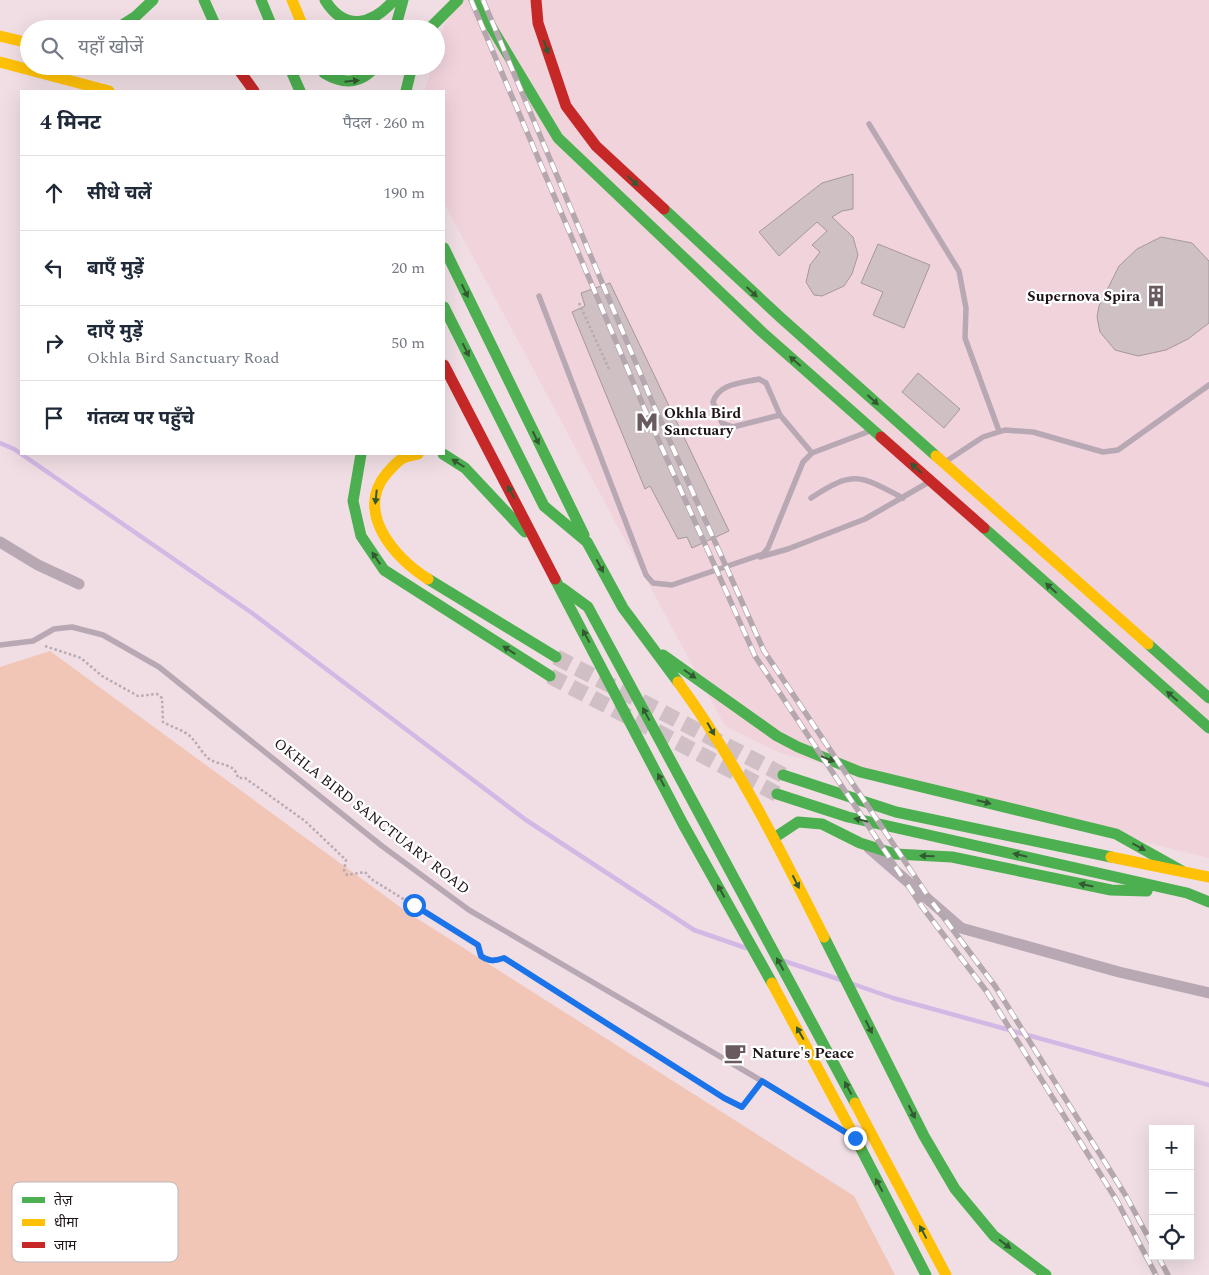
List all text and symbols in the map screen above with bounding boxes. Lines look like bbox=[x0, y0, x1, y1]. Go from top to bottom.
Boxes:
search box bbox=[20, 20, 445, 75]
text: यहाँ खोजें bbox=[78, 33, 143, 62]
icon: search bbox=[38, 34, 66, 62]
one-way arrow bbox=[543, 40, 551, 55]
one-way arrow bbox=[344, 77, 360, 85]
text: 4 मिनट bbox=[40, 107, 101, 139]
text: पैदल · 260 m bbox=[343, 111, 425, 135]
one-way arrow bbox=[626, 175, 638, 187]
icon: ahead bbox=[40, 179, 68, 207]
text: सीधे चलें bbox=[87, 179, 152, 208]
text: 190 m bbox=[383, 181, 425, 205]
icon: left bbox=[40, 254, 68, 282]
text: बाएँ मुड़ें bbox=[87, 254, 144, 283]
text: 20 m bbox=[391, 256, 425, 280]
building icon: Supernova Spira bbox=[1143, 283, 1169, 309]
one-way arrow bbox=[461, 284, 469, 299]
place label: Supernova Spira bbox=[1027, 285, 1140, 308]
one-way arrow bbox=[745, 286, 757, 298]
text: दाएँ मुड़ें bbox=[87, 317, 143, 346]
icon: right bbox=[40, 329, 68, 357]
text: 50 m bbox=[391, 331, 425, 355]
one-way arrow bbox=[462, 343, 470, 357]
text: Okhla Bird Sanctuary Road bbox=[87, 346, 280, 370]
one-way arrow bbox=[789, 355, 801, 367]
one-way arrow bbox=[866, 394, 878, 406]
place label: Okhla Bird Sanctuary bbox=[664, 402, 741, 442]
icon: arrive bbox=[40, 404, 68, 432]
text: गंतव्य पर पहुँचे bbox=[87, 404, 194, 433]
metro station icon: Okhla Bird Sanctuary bbox=[634, 409, 660, 435]
one-way arrow bbox=[532, 430, 541, 445]
one-way arrow bbox=[451, 459, 464, 468]
one-way arrow bbox=[911, 462, 923, 474]
one-way arrow bbox=[507, 485, 515, 499]
one-way arrow bbox=[372, 490, 380, 506]
one-way arrow bbox=[371, 551, 381, 565]
one-way arrow bbox=[596, 559, 604, 573]
one-way arrow bbox=[1045, 582, 1057, 594]
one-way arrow bbox=[582, 629, 590, 643]
one-way arrow bbox=[502, 645, 516, 655]
one-way arrow bbox=[683, 669, 697, 679]
one-way arrow bbox=[1167, 690, 1179, 702]
one-way arrow bbox=[642, 707, 650, 721]
one-way arrow bbox=[706, 723, 715, 736]
street label: OKHLA BIRD SANCTUARY ROAD bbox=[269, 732, 475, 900]
one-way arrow bbox=[820, 756, 835, 763]
one-way arrow bbox=[657, 773, 665, 788]
one-way arrow bbox=[976, 798, 991, 806]
one-way arrow bbox=[854, 816, 869, 824]
one-way arrow bbox=[1133, 843, 1146, 852]
one-way arrow bbox=[918, 851, 934, 859]
one-way arrow bbox=[1011, 851, 1027, 859]
one-way arrow bbox=[792, 875, 800, 889]
one-way arrow bbox=[1079, 881, 1094, 889]
one-way arrow bbox=[717, 884, 725, 898]
route start bbox=[403, 894, 426, 917]
one-way arrow bbox=[776, 956, 784, 971]
one-way arrow bbox=[865, 1020, 873, 1034]
one-way arrow bbox=[796, 1026, 804, 1040]
cafe icon: Nature's Peace bbox=[722, 1040, 748, 1066]
place label: Nature's Peace bbox=[752, 1042, 854, 1065]
one-way arrow bbox=[844, 1081, 852, 1095]
one-way arrow bbox=[908, 1105, 916, 1119]
map controls bbox=[1149, 1125, 1194, 1260]
button: + bbox=[1149, 1125, 1194, 1170]
route end bbox=[844, 1127, 867, 1150]
button: − bbox=[1149, 1170, 1194, 1215]
one-way arrow bbox=[875, 1178, 883, 1193]
legend bbox=[12, 1182, 178, 1262]
text: तेज़ bbox=[54, 1190, 73, 1211]
text: धीमा bbox=[54, 1212, 79, 1233]
button: locate bbox=[1149, 1215, 1194, 1260]
one-way arrow bbox=[919, 1225, 927, 1239]
text: जाम bbox=[54, 1235, 77, 1256]
one-way arrow bbox=[998, 1239, 1012, 1249]

